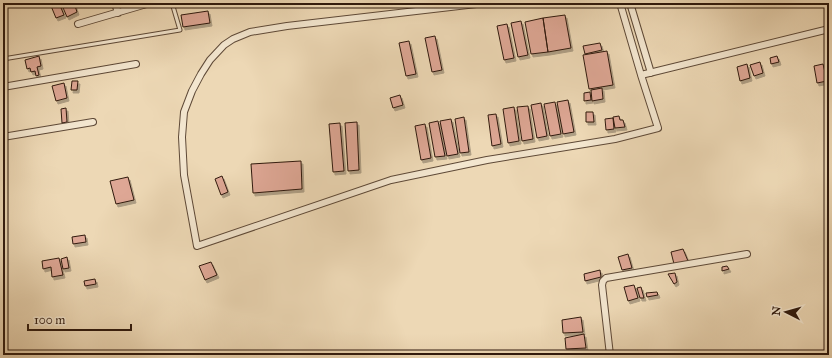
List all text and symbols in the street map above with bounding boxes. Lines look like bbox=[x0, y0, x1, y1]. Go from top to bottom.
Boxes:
north arrow bbox=[766, 292, 806, 332]
text: N bbox=[770, 305, 784, 316]
scale bar bbox=[28, 306, 131, 332]
text: 100 m bbox=[34, 313, 65, 327]

